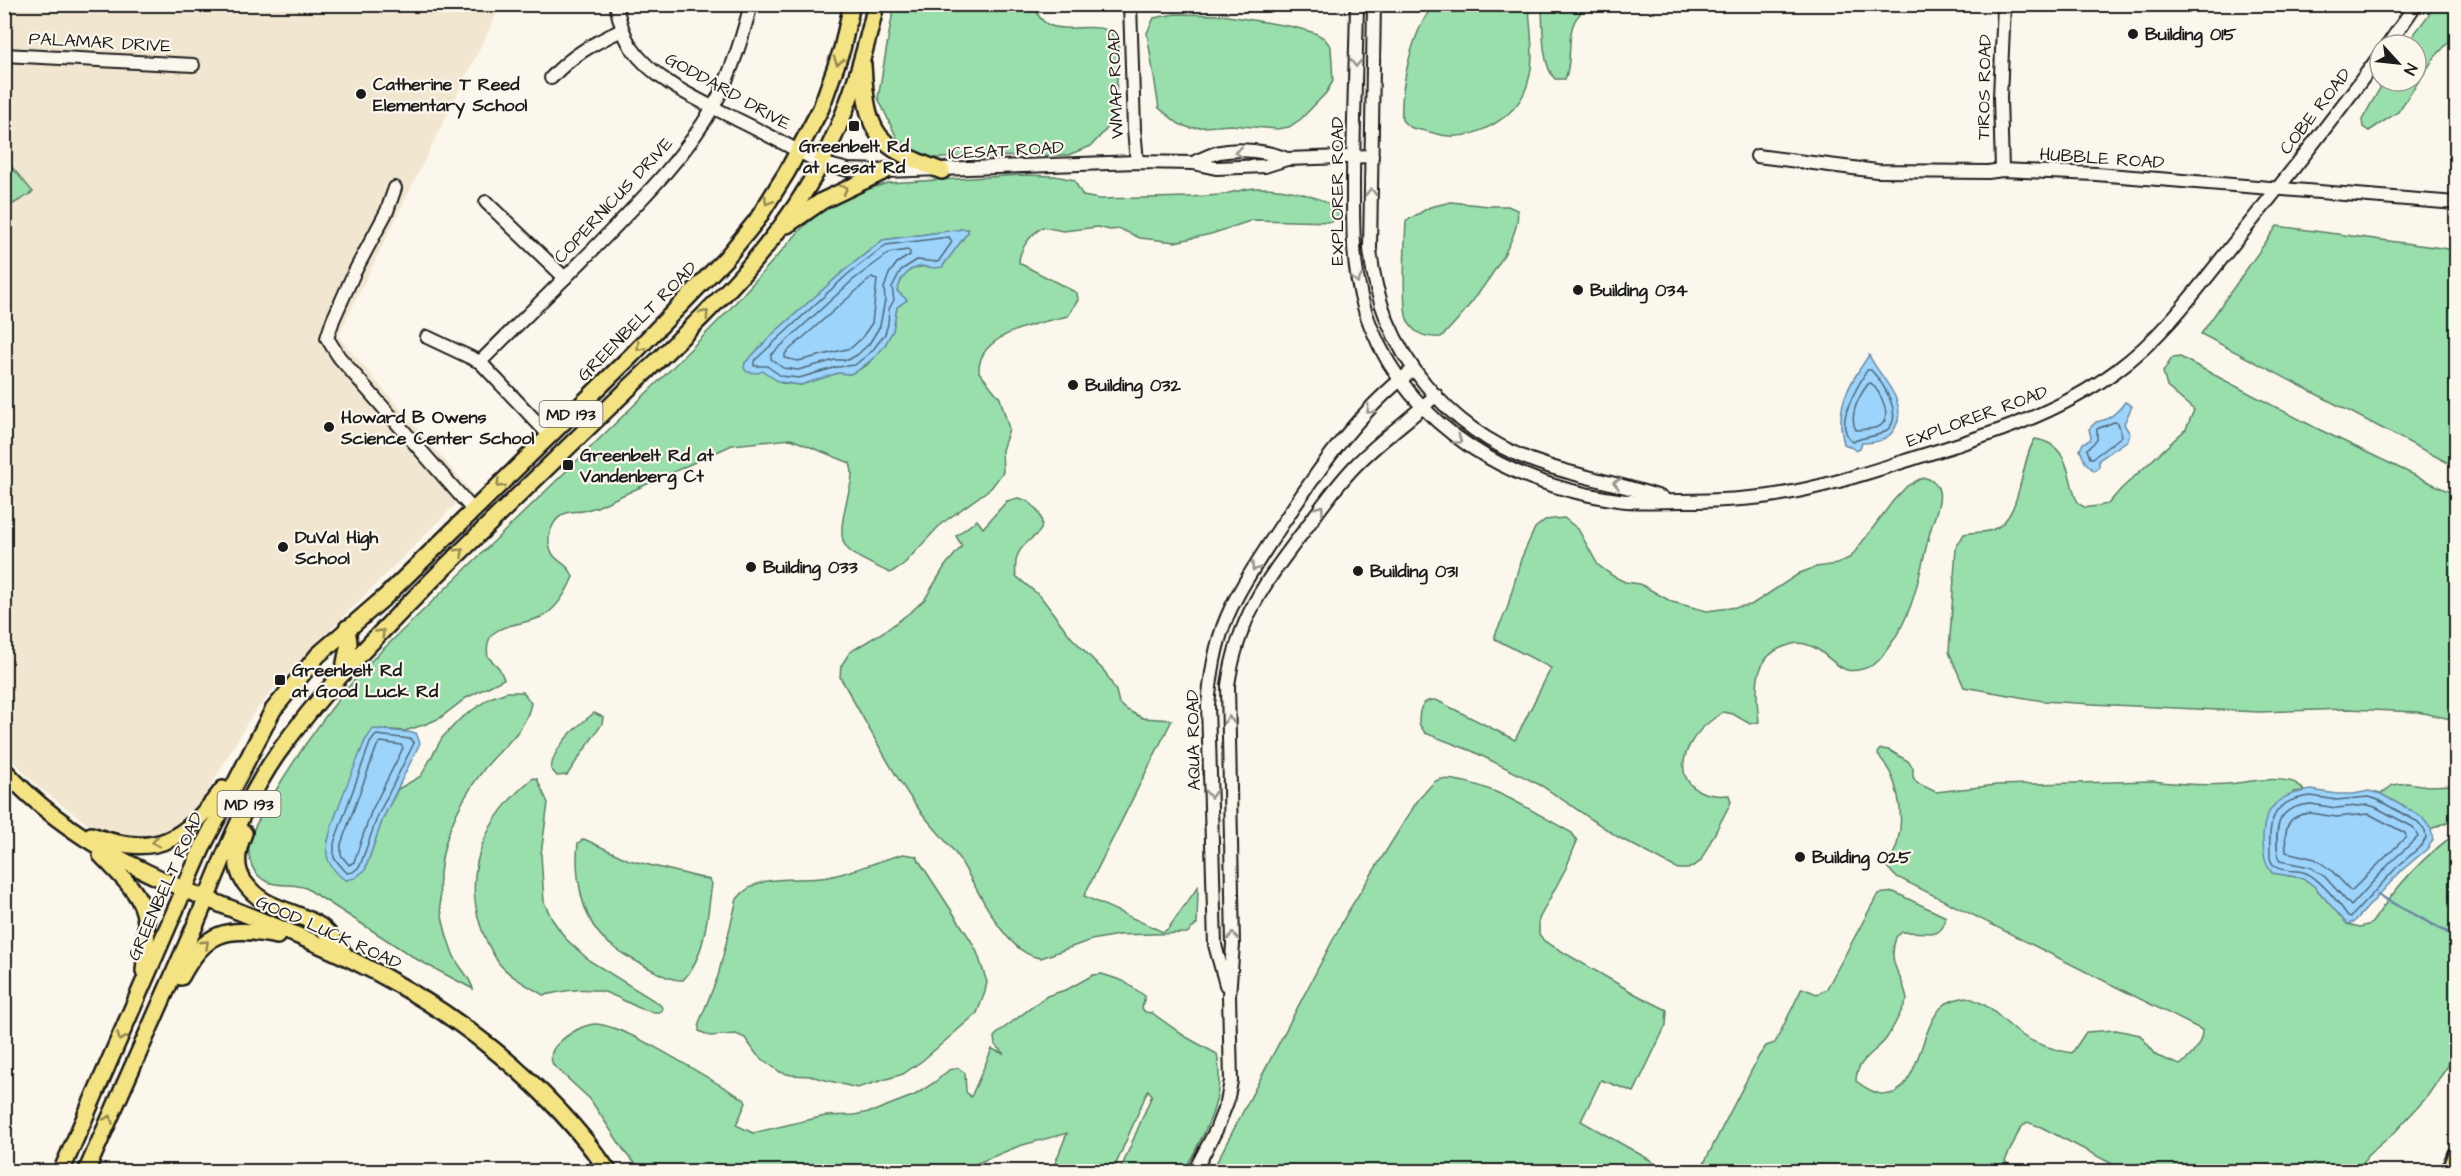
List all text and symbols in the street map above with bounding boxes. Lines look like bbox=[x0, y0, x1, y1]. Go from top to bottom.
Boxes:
place label: Building 015 bbox=[2145, 22, 2237, 48]
street label: PALAMAR DRIVE bbox=[28, 26, 172, 59]
marker: Building 015 bbox=[2126, 27, 2140, 41]
street label: WMAP ROAD bbox=[1101, 28, 1130, 139]
north arrow bbox=[2368, 33, 2428, 93]
street label: TIROS ROAD bbox=[1971, 34, 1998, 140]
street label: GODDARD DRIVE bbox=[660, 46, 795, 137]
one-way arrow bbox=[833, 55, 846, 66]
one-way arrow bbox=[1349, 58, 1362, 67]
text: N bbox=[2398, 60, 2423, 79]
street label: COBE ROAD bbox=[2274, 63, 2357, 160]
place label: Catherine T Reed Elementary School bbox=[373, 72, 528, 119]
marker: Catherine T Reed Elementary School bbox=[354, 87, 368, 101]
street label: EXPLORER ROAD bbox=[1325, 116, 1350, 266]
marker: Greenbelt Rd at Icesat Rd bbox=[847, 119, 861, 133]
street label: COPERNICUS DRIVE bbox=[548, 131, 679, 269]
place label: Greenbelt Rd at Icesat Rd bbox=[799, 134, 910, 180]
street label: ICESAT ROAD bbox=[948, 135, 1065, 166]
street label: HUBBLE ROAD bbox=[2039, 142, 2166, 175]
one-way arrow bbox=[1235, 146, 1244, 158]
one-way arrow bbox=[838, 185, 849, 197]
one-way arrow bbox=[1365, 188, 1377, 197]
one-way arrow bbox=[764, 195, 776, 205]
street label: GREENBELT ROAD bbox=[572, 256, 703, 387]
one-way arrow bbox=[1350, 273, 1363, 283]
place label: Building 034 bbox=[1590, 278, 1688, 304]
marker: Building 034 bbox=[1571, 283, 1585, 297]
one-way arrow bbox=[698, 310, 709, 321]
one-way arrow bbox=[636, 340, 647, 351]
place label: Building 032 bbox=[1085, 373, 1181, 399]
marker: Building 032 bbox=[1066, 378, 1080, 392]
street label: EXPLORER ROAD bbox=[1903, 379, 2052, 454]
road number: MD 193 bbox=[540, 401, 602, 427]
one-way arrow bbox=[1366, 404, 1377, 414]
place label: Howard B Owens Science Center School bbox=[340, 405, 535, 451]
marker: Howard B Owens Science Center School bbox=[322, 420, 336, 434]
one-way arrow bbox=[1451, 433, 1462, 444]
place label: Greenbelt Rd at Vandenberg Ct bbox=[579, 443, 714, 490]
marker: Greenbelt Rd at Vandenberg Ct bbox=[561, 458, 575, 472]
one-way arrow bbox=[497, 476, 508, 487]
one-way arrow bbox=[1612, 478, 1622, 491]
one-way arrow bbox=[1313, 505, 1324, 516]
place label: DuVal High School bbox=[294, 525, 379, 571]
marker: DuVal High School bbox=[276, 540, 290, 554]
one-way arrow bbox=[453, 549, 464, 560]
place label: Building 033 bbox=[763, 555, 858, 581]
place label: Building 031 bbox=[1370, 559, 1458, 585]
marker: Building 033 bbox=[744, 560, 758, 574]
one-way arrow bbox=[1250, 561, 1262, 571]
marker: Building 031 bbox=[1351, 564, 1365, 578]
one-way arrow bbox=[373, 629, 384, 640]
place label: Greenbelt Rd at Good Luck Rd bbox=[291, 658, 439, 704]
marker: Greenbelt Rd at Good Luck Rd bbox=[273, 673, 287, 687]
street label: AQUA ROAD bbox=[1180, 689, 1207, 791]
one-way arrow bbox=[1223, 716, 1235, 725]
one-way arrow bbox=[1205, 790, 1218, 799]
road number: MD 193 bbox=[218, 791, 280, 817]
street label: GREENBELT ROAD bbox=[121, 808, 210, 965]
one-way arrow bbox=[152, 836, 161, 848]
place label: Building 025 bbox=[1812, 845, 1912, 871]
marker: Building 025 bbox=[1793, 850, 1807, 864]
street label: GOOD LUCK ROAD bbox=[252, 889, 406, 976]
one-way arrow bbox=[1227, 932, 1239, 941]
one-way arrow bbox=[198, 940, 208, 951]
one-way arrow bbox=[116, 1030, 128, 1041]
one-way arrow bbox=[102, 1114, 114, 1125]

